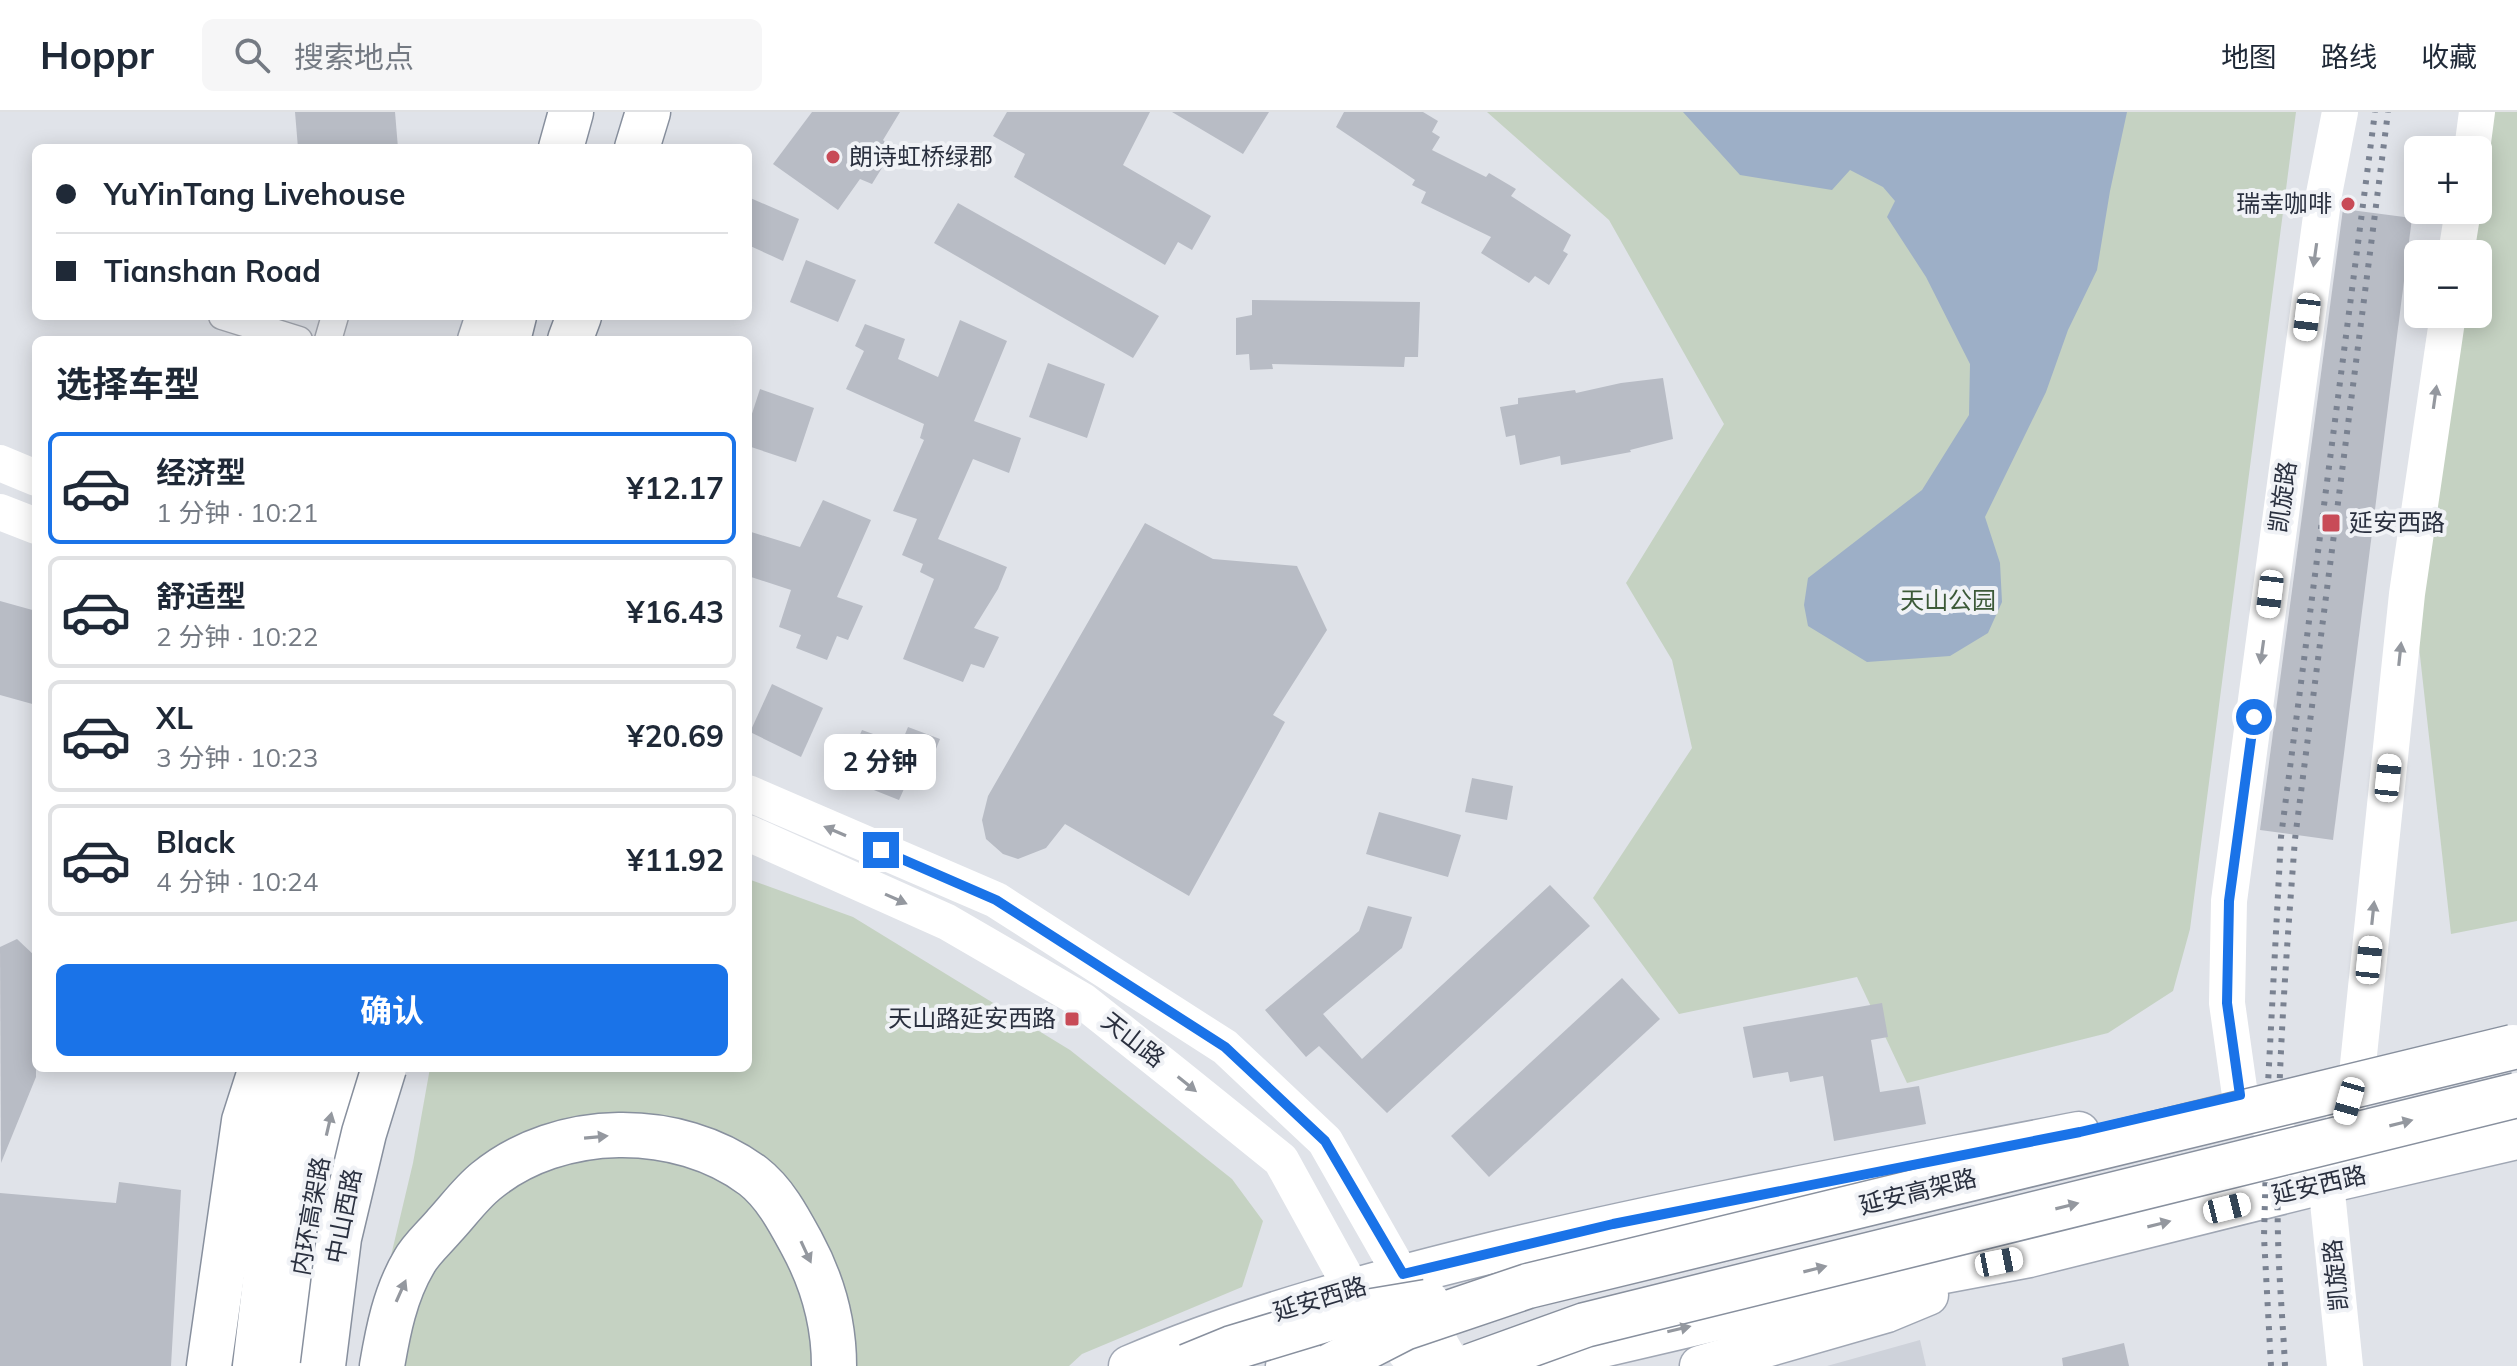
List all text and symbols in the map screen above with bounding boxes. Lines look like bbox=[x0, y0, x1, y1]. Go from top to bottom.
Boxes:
search box bbox=[202, 19, 762, 91]
text: Hoppr bbox=[40, 31, 154, 79]
icon: search bbox=[230, 33, 274, 77]
text: 搜索地点 bbox=[294, 38, 414, 76]
text: 地图 bbox=[2221, 39, 2277, 74]
text: 路线 bbox=[2321, 39, 2377, 74]
text: 收藏 bbox=[2421, 39, 2477, 74]
map controls bbox=[2404, 136, 2492, 328]
button: + bbox=[2404, 136, 2492, 224]
place label: 朗诗虹桥绿郡 bbox=[849, 141, 993, 171]
marker: 朗诗虹桥绿郡 bbox=[824, 148, 842, 166]
text: YuYinTang Livehouse bbox=[104, 175, 405, 213]
place label: 瑞幸咖啡 bbox=[2236, 188, 2332, 218]
marker: 瑞幸咖啡 bbox=[2339, 195, 2357, 213]
button: − bbox=[2404, 240, 2492, 328]
one-way arrow bbox=[2308, 243, 2321, 268]
text: Tianshan Road bbox=[104, 252, 321, 290]
car bbox=[2292, 292, 2322, 342]
text: 选择车型 bbox=[56, 361, 200, 406]
one-way arrow bbox=[2429, 384, 2442, 409]
icon: car bbox=[60, 452, 132, 524]
text: 经济型 bbox=[156, 453, 246, 491]
street label: 凯旋路 bbox=[2262, 459, 2302, 535]
text: ¥12.17 bbox=[627, 469, 724, 507]
text: 1 分钟 · 10:21 bbox=[156, 496, 318, 529]
place label: 延安西路 bbox=[2349, 507, 2445, 537]
marker: 延安西路 bbox=[2320, 512, 2342, 534]
car bbox=[2255, 569, 2285, 619]
icon: car bbox=[60, 576, 132, 648]
text: 舒适型 bbox=[156, 577, 246, 615]
park label: 天山公园 bbox=[1900, 585, 1996, 615]
text: ¥16.43 bbox=[627, 593, 724, 631]
text: 2 分钟 · 10:22 bbox=[156, 620, 318, 653]
one-way arrow bbox=[2255, 640, 2268, 665]
one-way arrow bbox=[2394, 641, 2407, 666]
text: XL bbox=[156, 699, 193, 737]
route start bbox=[2236, 699, 2272, 735]
icon: car bbox=[60, 700, 132, 772]
text: ¥20.69 bbox=[627, 717, 724, 755]
callout: 2 分钟 bbox=[825, 734, 937, 790]
text: 3 分钟 · 10:23 bbox=[156, 741, 318, 774]
text: 2 分钟 bbox=[843, 745, 917, 778]
car bbox=[2374, 753, 2402, 803]
text: Black bbox=[156, 823, 235, 861]
icon: car bbox=[60, 824, 132, 896]
one-way arrow bbox=[823, 824, 847, 837]
route end bbox=[863, 832, 899, 868]
text: ¥11.92 bbox=[627, 841, 724, 879]
text: 4 分钟 · 10:24 bbox=[156, 865, 318, 898]
one-way arrow bbox=[884, 893, 908, 906]
one-way arrow bbox=[2367, 900, 2380, 925]
car bbox=[2355, 935, 2383, 985]
button: 确认 bbox=[56, 964, 728, 1056]
place label: 天山路延安西路 bbox=[888, 1003, 1056, 1033]
street label: 天山路 bbox=[1096, 1005, 1171, 1073]
marker: 天山路延安西路 bbox=[1063, 1010, 1081, 1028]
one-way arrow bbox=[1177, 1075, 1197, 1092]
car bbox=[2331, 1075, 2367, 1127]
one-way arrow bbox=[323, 1111, 336, 1136]
one-way arrow bbox=[2389, 1117, 2414, 1129]
one-way arrow bbox=[583, 1130, 608, 1143]
street label: 内环高架路 bbox=[285, 1154, 335, 1278]
street label: 延安西路 bbox=[2269, 1159, 2369, 1209]
street label: 延安高架路 bbox=[1856, 1162, 1980, 1220]
street label: 中山西路 bbox=[319, 1166, 367, 1266]
car bbox=[2201, 1191, 2253, 1225]
one-way arrow bbox=[2055, 1199, 2080, 1212]
one-way arrow bbox=[2147, 1218, 2172, 1230]
street label: 凯旋路 bbox=[2316, 1238, 2354, 1312]
one-way arrow bbox=[799, 1241, 813, 1264]
car bbox=[1973, 1246, 2025, 1278]
one-way arrow bbox=[1802, 1262, 1827, 1274]
street label: 延安西路 bbox=[1269, 1270, 1370, 1326]
one-way arrow bbox=[395, 1279, 408, 1303]
one-way arrow bbox=[1666, 1323, 1691, 1335]

